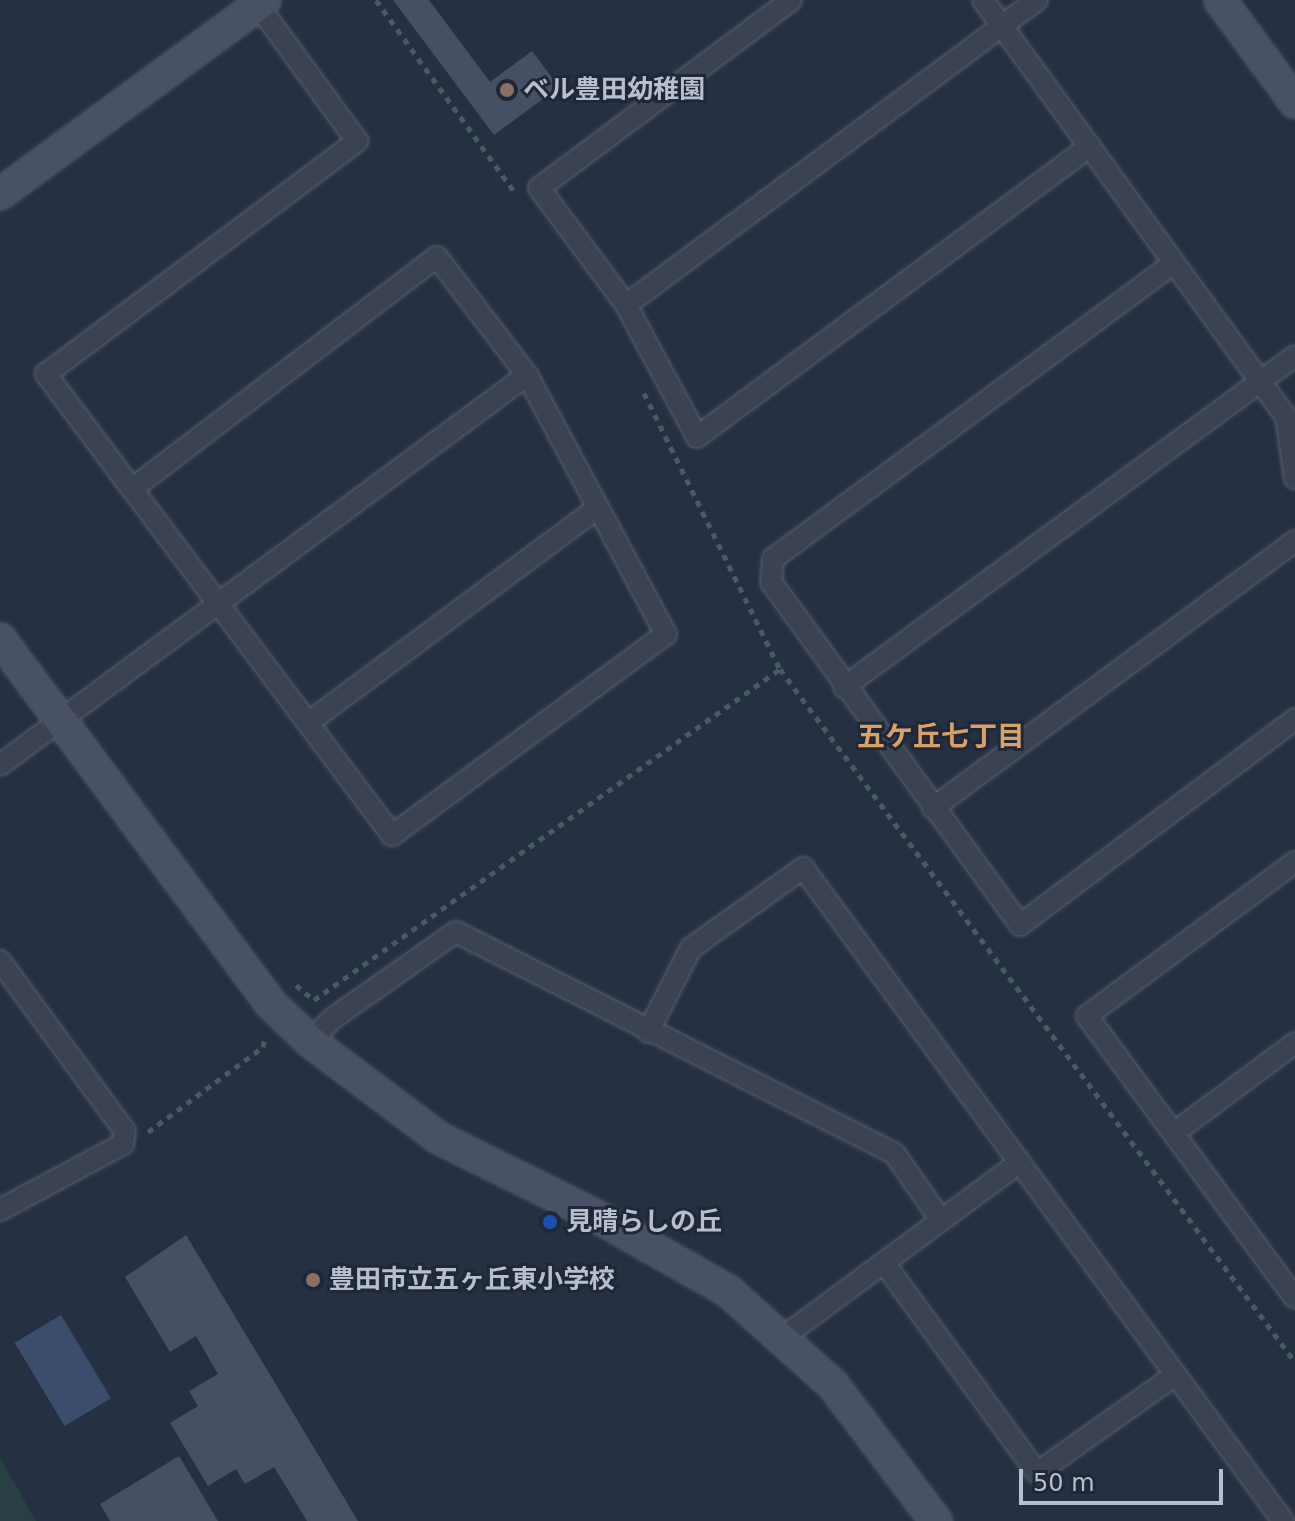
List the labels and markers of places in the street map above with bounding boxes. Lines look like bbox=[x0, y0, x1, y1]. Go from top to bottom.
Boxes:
place label: ベル豊田幼稚園 bbox=[523, 74, 705, 106]
marker: ベル豊田幼稚園 bbox=[498, 81, 516, 99]
place label: 見晴らしの丘 bbox=[566, 1206, 722, 1238]
marker: 見晴らしの丘 bbox=[541, 1213, 559, 1231]
place label: 豊田市立五ヶ丘東小学校 bbox=[329, 1264, 615, 1296]
marker: 豊田市立五ヶ丘東小学校 bbox=[304, 1271, 322, 1289]

